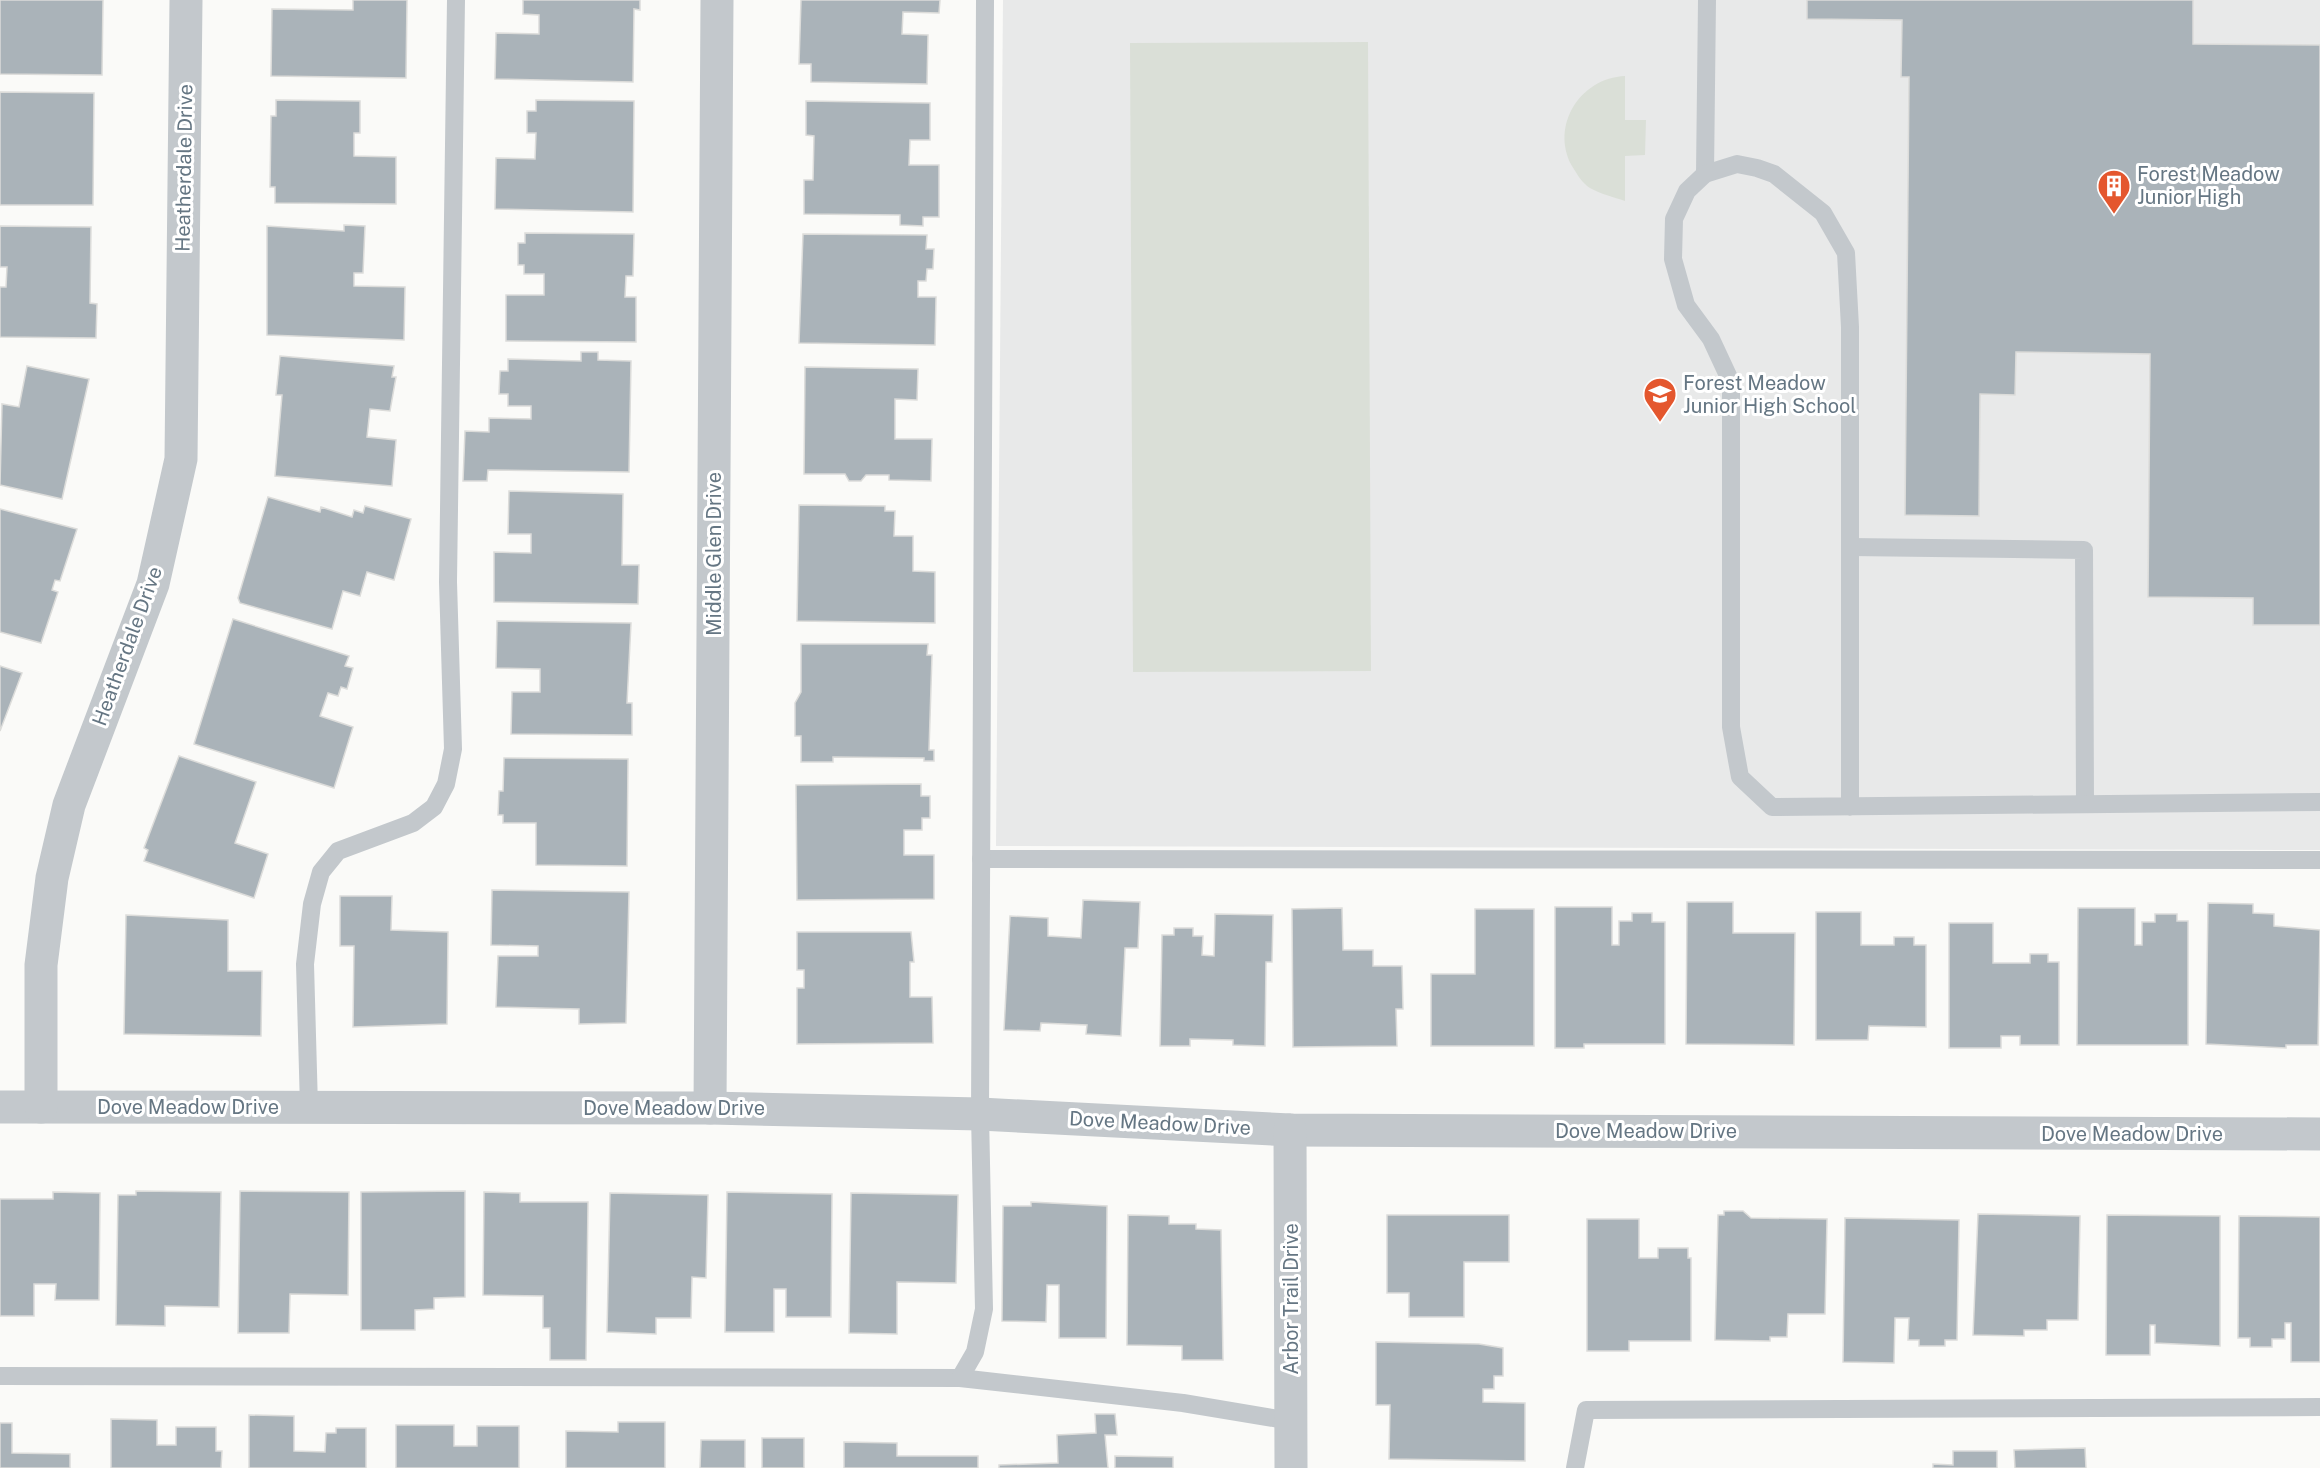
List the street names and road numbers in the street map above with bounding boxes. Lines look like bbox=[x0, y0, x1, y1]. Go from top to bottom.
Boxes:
street label: Heatherdale Drive bbox=[171, 84, 197, 252]
street label: Middle Glen Drive bbox=[702, 472, 726, 636]
street label: Heatherdale Drive bbox=[87, 563, 167, 729]
street label: Dove Meadow Drive bbox=[97, 1095, 279, 1119]
street label: Dove Meadow Drive bbox=[583, 1096, 765, 1120]
street label: Dove Meadow Drive bbox=[1068, 1106, 1252, 1140]
street label: Dove Meadow Drive bbox=[1555, 1119, 1737, 1143]
street label: Dove Meadow Drive bbox=[2041, 1122, 2223, 1146]
street label: Arbor Trail Drive bbox=[1279, 1223, 1303, 1375]

